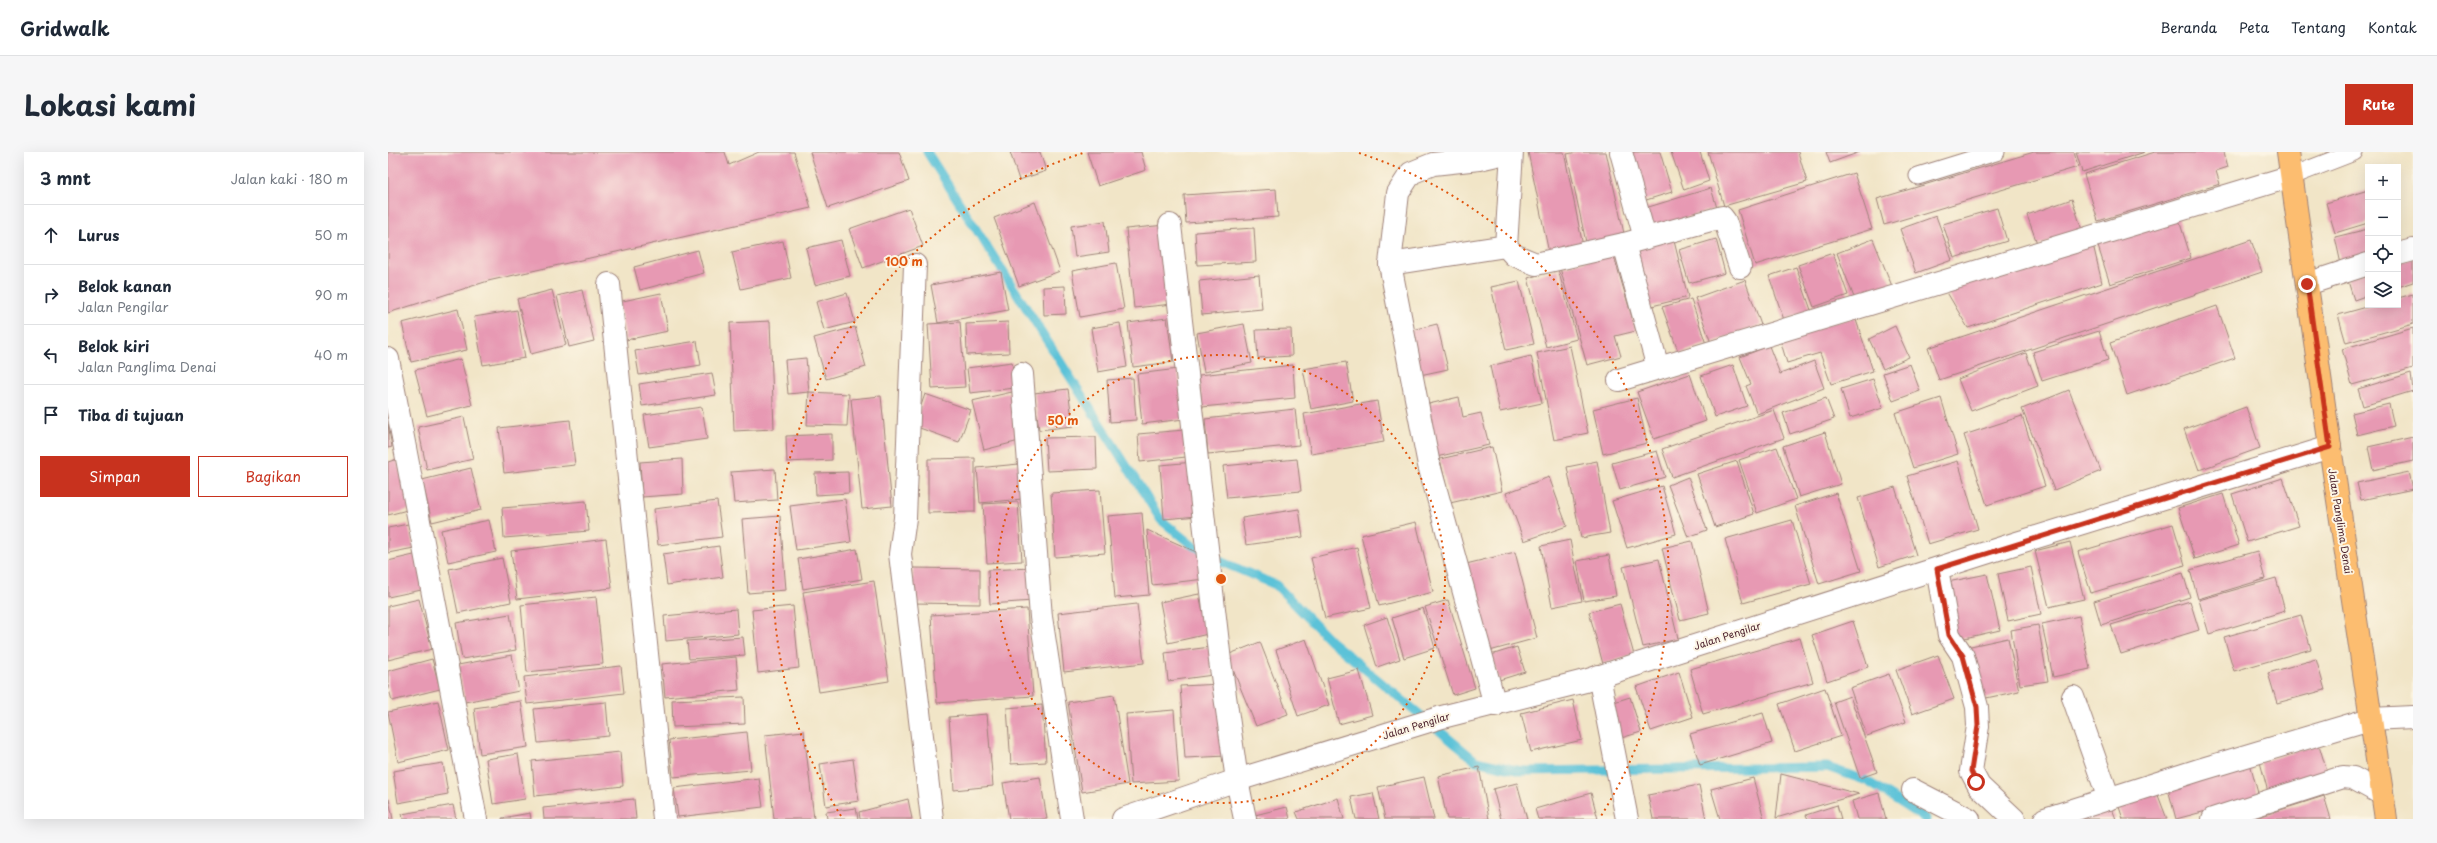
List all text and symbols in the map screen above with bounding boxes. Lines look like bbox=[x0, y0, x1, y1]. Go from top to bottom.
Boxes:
text: Gridwalk bbox=[20, 14, 110, 42]
text: Beranda bbox=[2160, 17, 2217, 38]
text: Peta bbox=[2239, 17, 2269, 38]
text: Tentang bbox=[2291, 17, 2346, 38]
text: Kontak bbox=[2368, 17, 2417, 38]
text: Lokasi kami bbox=[24, 83, 196, 126]
button: Rute bbox=[2345, 84, 2413, 125]
map controls bbox=[2365, 164, 2401, 308]
button: + bbox=[2365, 164, 2401, 200]
text: 3 mnt bbox=[40, 165, 91, 191]
text: Jalan kaki · 180 m bbox=[231, 169, 348, 188]
button: − bbox=[2365, 200, 2401, 236]
text: Lurus bbox=[78, 223, 119, 246]
icon: ahead bbox=[40, 224, 62, 246]
text: 50 m bbox=[314, 225, 348, 244]
button: locate bbox=[2365, 236, 2401, 272]
text: 100 m bbox=[885, 252, 923, 270]
button: layers bbox=[2365, 272, 2401, 308]
text: Belok kanan bbox=[78, 274, 172, 297]
route end bbox=[2298, 275, 2316, 293]
icon: right bbox=[40, 284, 62, 306]
text: 90 m bbox=[315, 285, 348, 304]
text: Jalan Pengilar bbox=[78, 297, 168, 316]
text: Belok kiri bbox=[78, 334, 149, 357]
icon: left bbox=[40, 344, 62, 366]
text: 40 m bbox=[314, 345, 348, 364]
text: Jalan Panglima Denai bbox=[78, 357, 216, 376]
text: Tiba di tujuan bbox=[78, 403, 184, 426]
icon: arrive bbox=[40, 404, 62, 426]
text: 50 m bbox=[1047, 411, 1079, 429]
button: Simpan bbox=[40, 456, 190, 497]
button: Bagikan bbox=[198, 456, 348, 497]
street label: Jalan Panglima Denai bbox=[2325, 467, 2357, 575]
centre of rings bbox=[1214, 572, 1228, 586]
street label: Jalan Pengilar bbox=[1692, 617, 1763, 653]
street label: Jalan Pengilar bbox=[1381, 708, 1452, 742]
route start bbox=[1967, 773, 1985, 791]

